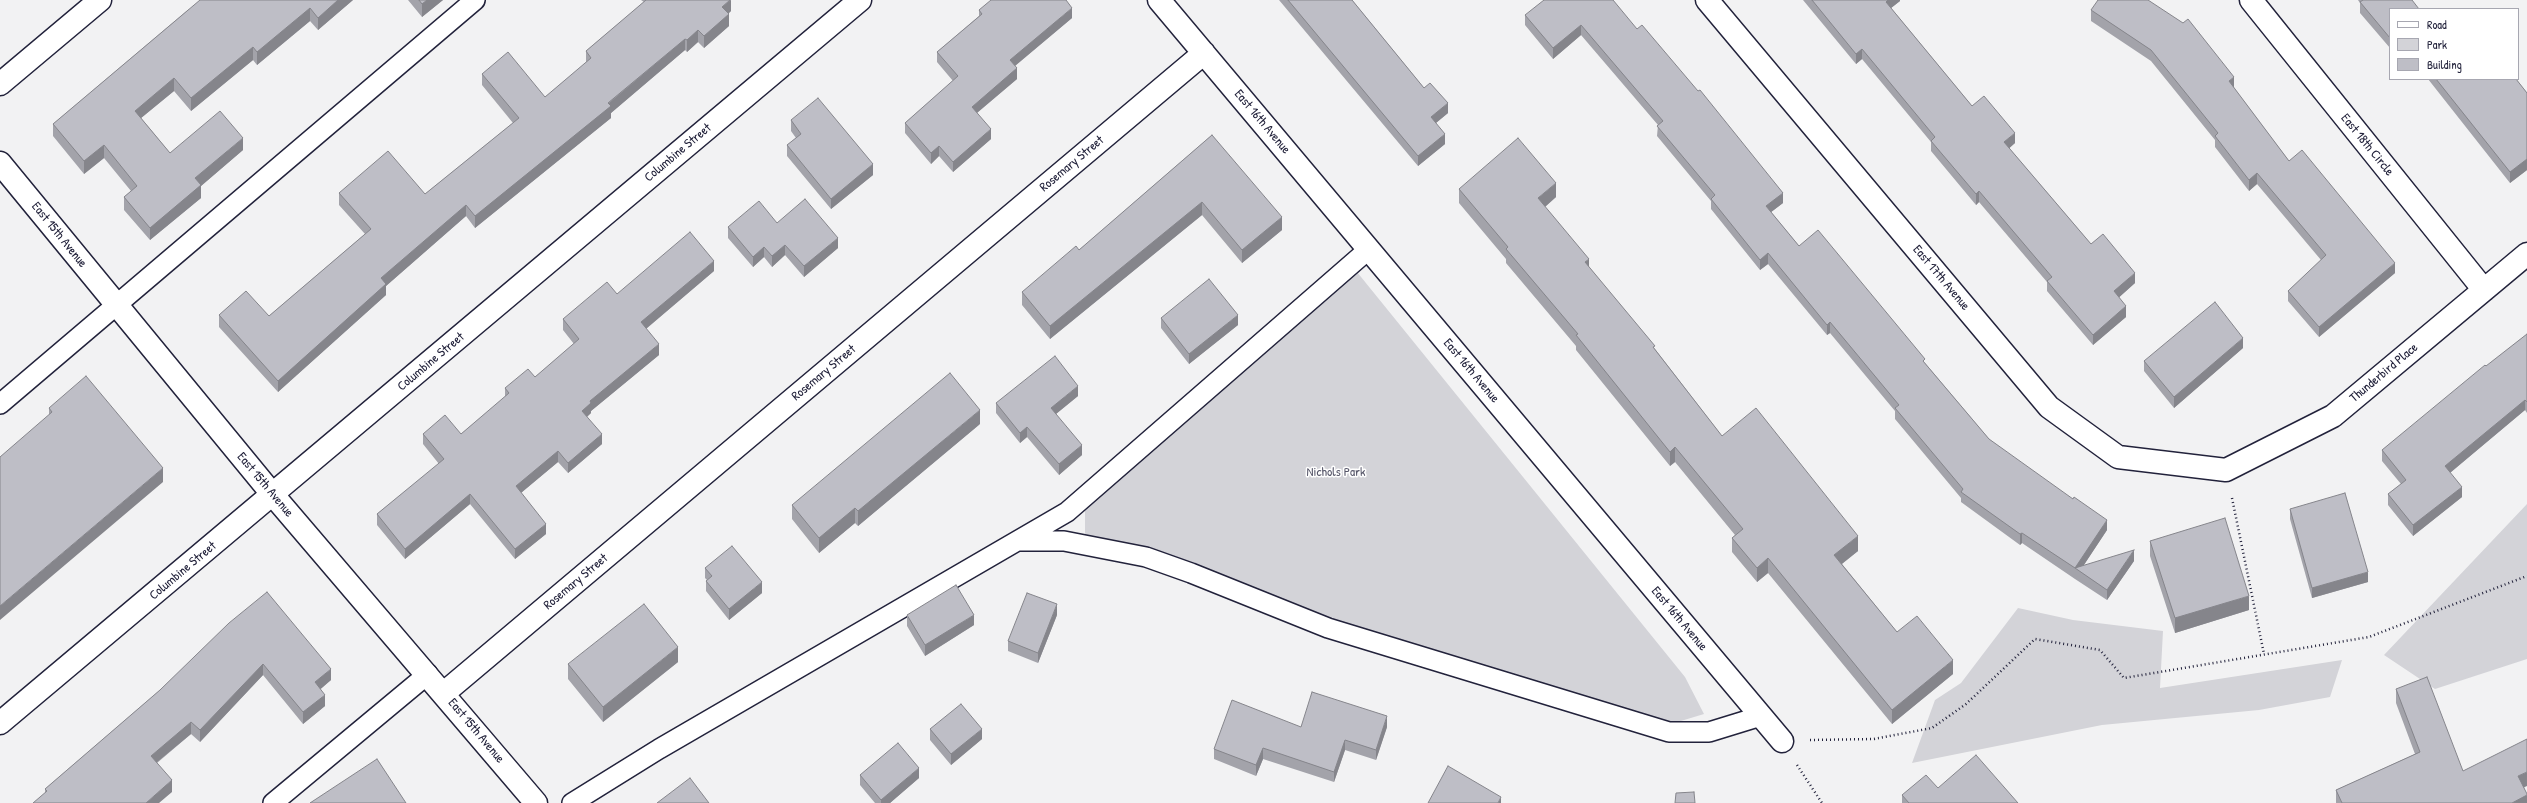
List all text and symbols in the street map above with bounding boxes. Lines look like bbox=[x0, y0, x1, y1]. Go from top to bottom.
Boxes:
legend bbox=[2389, 8, 2519, 80]
text: Road bbox=[2427, 16, 2447, 33]
text: Park bbox=[2427, 36, 2447, 53]
text: Building bbox=[2427, 56, 2462, 73]
street label: East 16th Avenue bbox=[1231, 87, 1293, 157]
street label: East 18th Circle bbox=[2337, 111, 2397, 179]
street label: Columbine Street bbox=[641, 121, 715, 185]
street label: Rosemary Street bbox=[1037, 133, 1107, 195]
street label: East 15th Avenue bbox=[28, 199, 90, 271]
street label: East 17th Avenue bbox=[1909, 242, 1973, 314]
street label: Columbine Street bbox=[394, 330, 468, 394]
street label: East 16th Avenue bbox=[1440, 336, 1502, 406]
street label: Thunderbird Place bbox=[2347, 340, 2421, 406]
street label: Rosemary Street bbox=[789, 342, 859, 404]
street label: East 15th Avenue bbox=[234, 450, 296, 520]
park label: Nichols Park bbox=[1307, 465, 1365, 481]
street label: Columbine Street bbox=[146, 539, 220, 603]
street label: Rosemary Street bbox=[541, 551, 611, 613]
street label: East 16th Avenue bbox=[1648, 584, 1710, 654]
street label: East 15th Avenue bbox=[445, 696, 507, 766]

